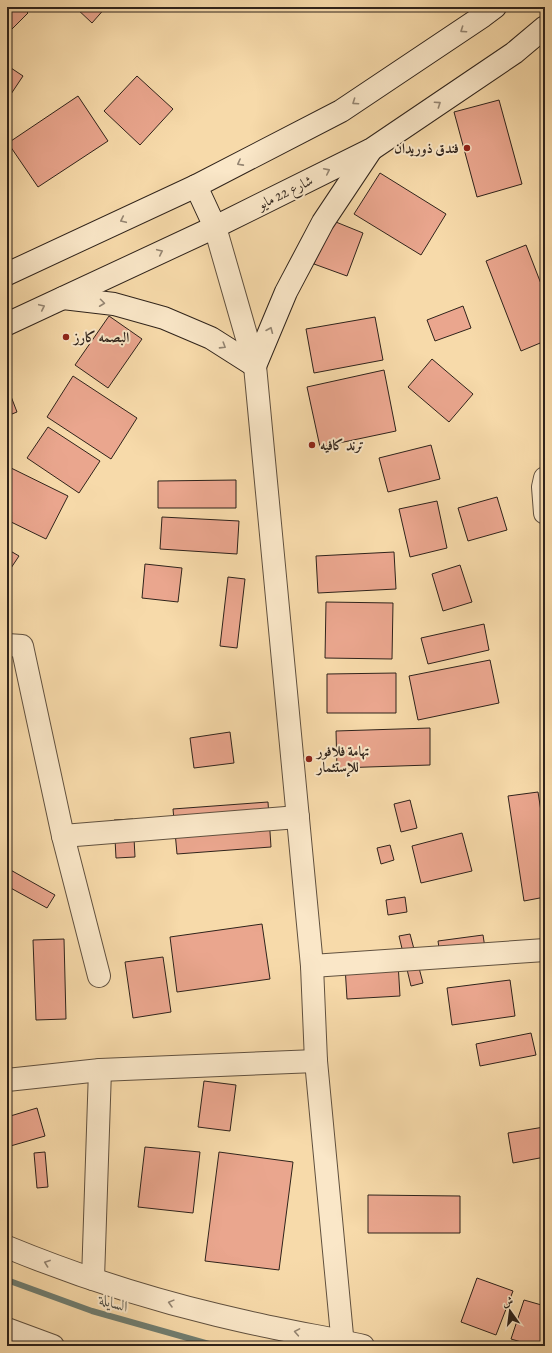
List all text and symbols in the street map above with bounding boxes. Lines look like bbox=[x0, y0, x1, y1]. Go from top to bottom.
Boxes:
one-way arrow bbox=[460, 25, 467, 32]
one-way arrow bbox=[352, 97, 359, 104]
one-way arrow bbox=[434, 102, 441, 109]
place label: فندق ذوريدان bbox=[394, 139, 459, 158]
marker: فندق ذوريدان bbox=[462, 143, 472, 153]
one-way arrow bbox=[237, 159, 244, 166]
one-way arrow bbox=[323, 168, 331, 176]
street label: شارع 22 مايو bbox=[253, 171, 317, 217]
one-way arrow bbox=[120, 215, 128, 223]
one-way arrow bbox=[156, 249, 164, 257]
one-way arrow bbox=[98, 298, 105, 307]
one-way arrow bbox=[38, 304, 46, 312]
one-way arrow bbox=[265, 327, 273, 335]
place label: البصمه كارز bbox=[72, 328, 129, 347]
marker: البصمه كارز bbox=[61, 332, 71, 342]
one-way arrow bbox=[219, 341, 226, 349]
place label: ترند كافيه bbox=[320, 436, 364, 455]
marker: ترند كافيه bbox=[307, 440, 317, 450]
place label: تهامة فلافور للإستثمار bbox=[315, 742, 369, 777]
marker: تهامة فلافور للإستثمار bbox=[304, 754, 314, 764]
one-way arrow bbox=[44, 1259, 51, 1267]
water label: السايلة bbox=[95, 1289, 131, 1317]
north arrow bbox=[490, 1291, 530, 1331]
text: ش bbox=[501, 1293, 515, 1310]
one-way arrow bbox=[168, 1299, 175, 1308]
one-way arrow bbox=[294, 1329, 300, 1337]

